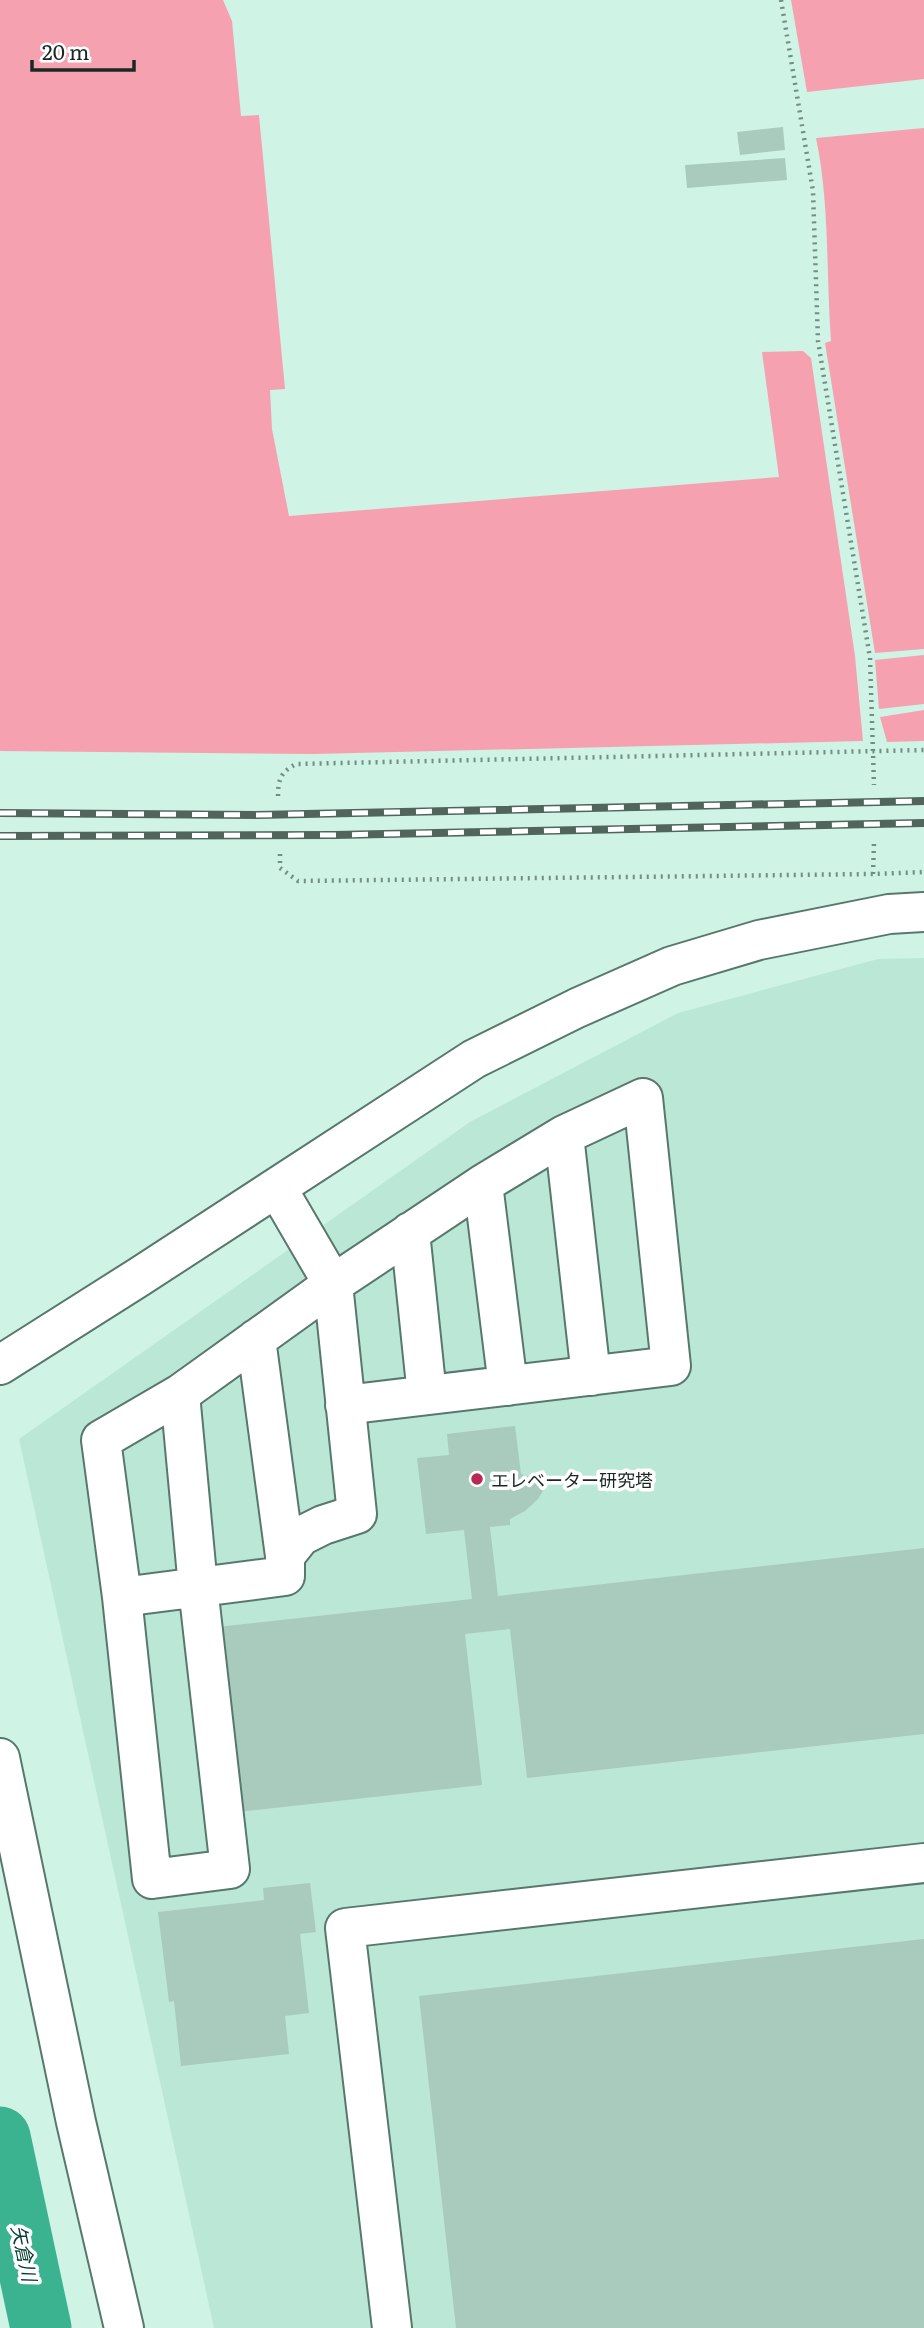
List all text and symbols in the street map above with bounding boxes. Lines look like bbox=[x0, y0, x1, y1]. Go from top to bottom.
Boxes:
scale bar bbox=[32, 28, 133, 72]
text: 20 m bbox=[42, 35, 89, 66]
place label: エレベーター研究塔 bbox=[491, 1466, 653, 1493]
marker: エレベーター研究塔 bbox=[469, 1471, 485, 1487]
water label: 矢倉川 bbox=[5, 2222, 45, 2286]

